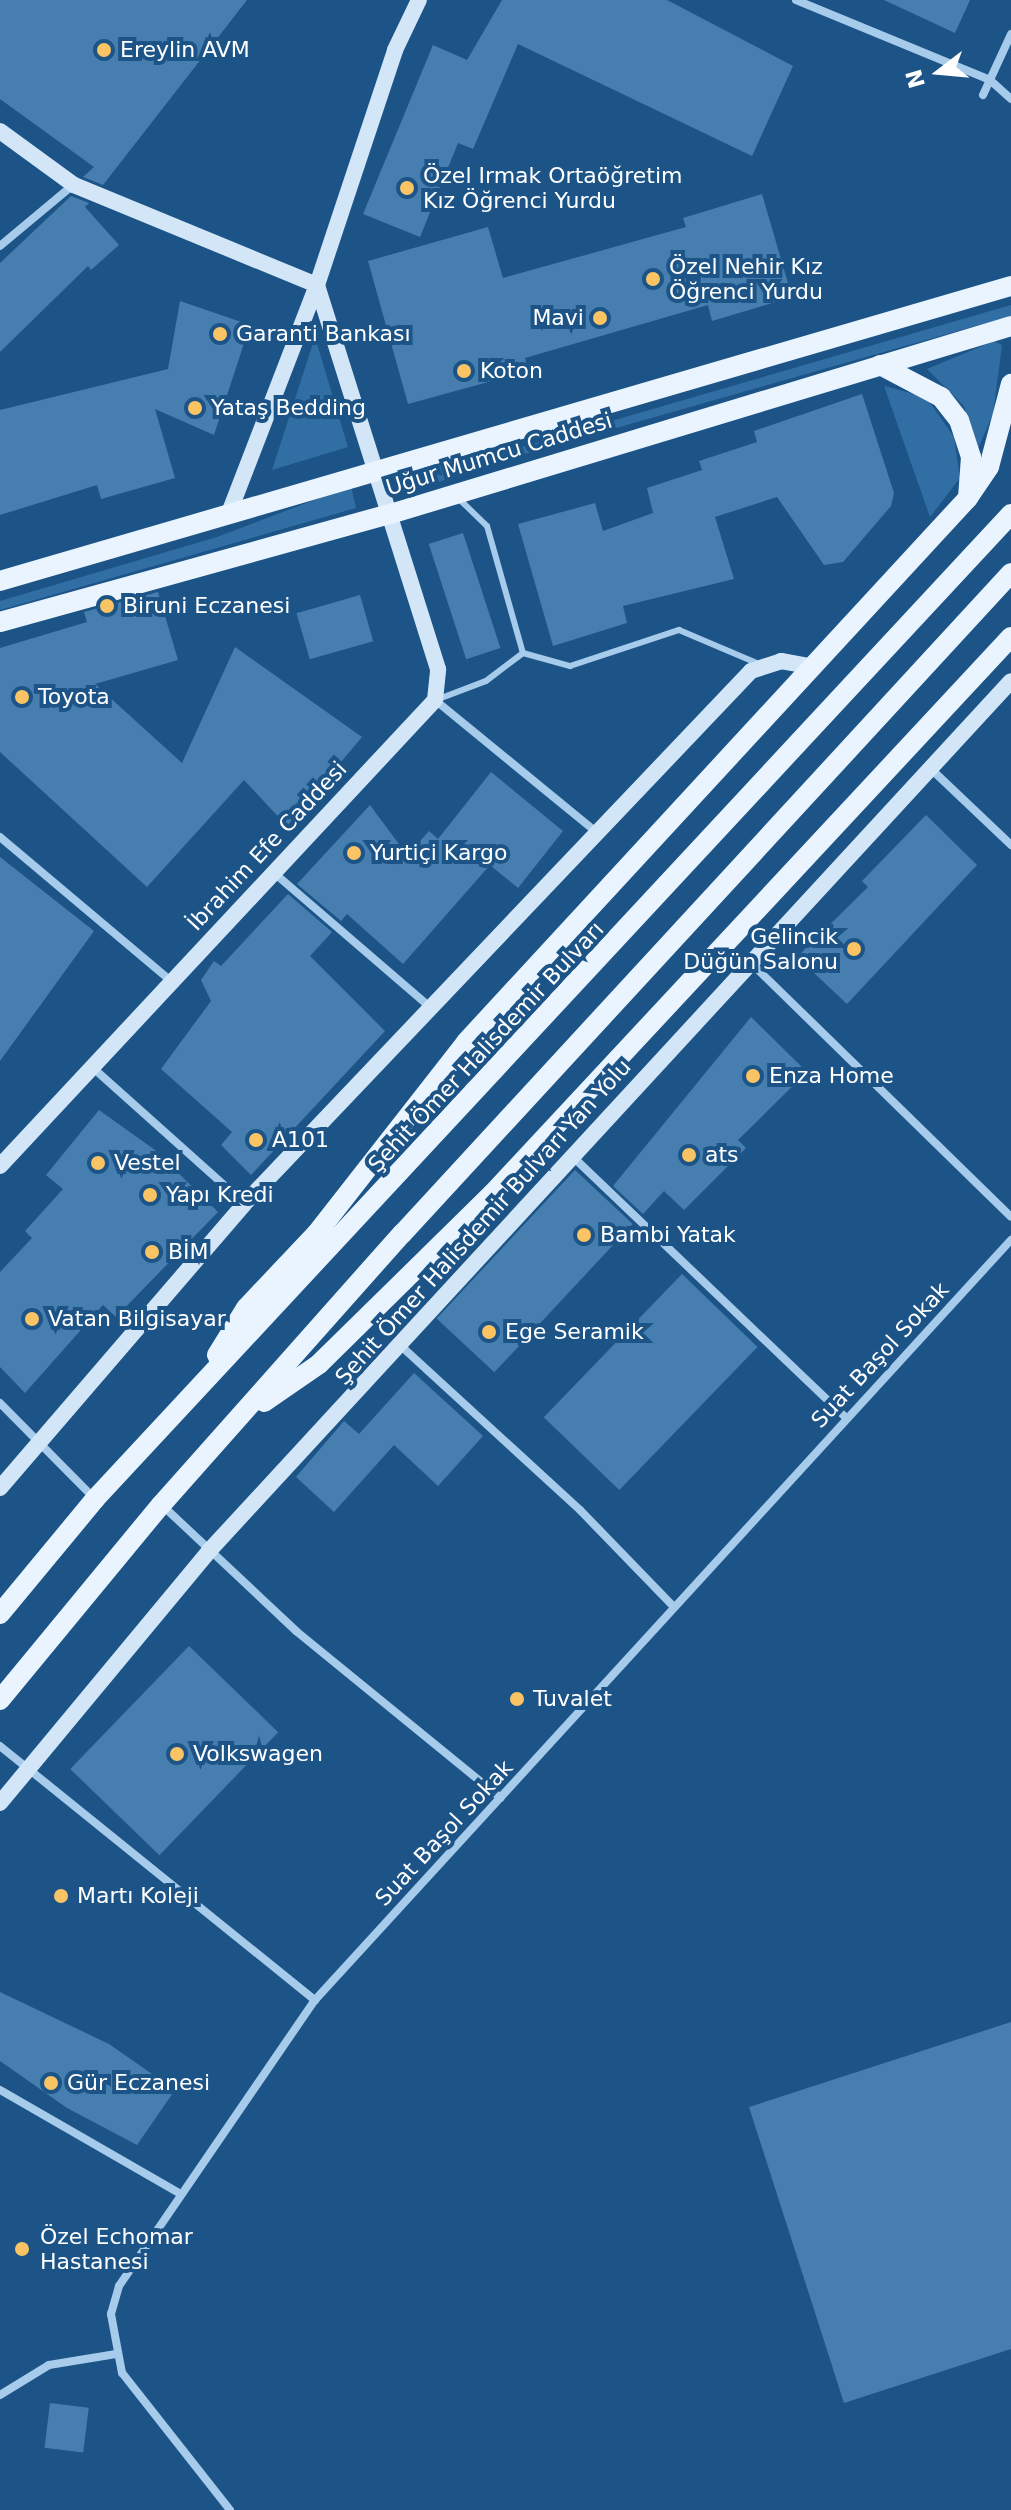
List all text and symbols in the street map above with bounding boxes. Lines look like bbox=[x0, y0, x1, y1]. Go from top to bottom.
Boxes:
north arrow bbox=[899, 32, 979, 112]
place label: Ereylin AVM bbox=[120, 37, 250, 63]
marker: Ereylin AVM bbox=[95, 41, 113, 59]
text: N bbox=[901, 66, 930, 91]
place label: Özel Irmak Ortaöğretim Kız Öğrenci Yurdu bbox=[423, 162, 682, 214]
marker: Özel Irmak Ortaöğretim Kız Öğrenci Yurdu bbox=[398, 179, 416, 197]
place label: Özel Nehir Kız Öğrenci Yurdu bbox=[669, 253, 823, 304]
marker: Özel Nehir Kız Öğrenci Yurdu bbox=[644, 270, 662, 288]
place label: Mavi bbox=[532, 305, 584, 331]
marker: Mavi bbox=[591, 309, 609, 327]
place label: Garanti Bankası bbox=[236, 321, 411, 347]
marker: Garanti Bankası bbox=[211, 325, 229, 343]
place label: Koton bbox=[480, 358, 543, 384]
marker: Koton bbox=[455, 362, 473, 380]
place label: Yataş Bedding bbox=[211, 395, 366, 421]
marker: Yataş Bedding bbox=[186, 399, 204, 417]
street label: Uğur Mumcu Caddesi bbox=[383, 407, 615, 501]
place label: Biruni Eczanesi bbox=[123, 593, 290, 619]
marker: Biruni Eczanesi bbox=[98, 597, 116, 615]
place label: Toyota bbox=[38, 684, 110, 710]
marker: Toyota bbox=[13, 688, 31, 706]
street label: İbrahim Efe Caddesi bbox=[182, 756, 352, 936]
place label: Yurtiçi Kargo bbox=[370, 840, 507, 866]
marker: Yurtiçi Kargo bbox=[345, 844, 363, 862]
street label: Şehit Ömer Halisdemir Bulvarı bbox=[363, 916, 609, 1178]
place label: Gelincik Düğün Salonu bbox=[683, 923, 838, 974]
marker: Gelincik Düğün Salonu bbox=[845, 940, 863, 958]
street label: Şehit Ömer Halisdemir Bulvarı Yan Yolu bbox=[330, 1054, 636, 1390]
place label: Enza Home bbox=[769, 1063, 894, 1089]
marker: Enza Home bbox=[744, 1067, 762, 1085]
place label: A101 bbox=[272, 1127, 329, 1153]
marker: A101 bbox=[247, 1131, 265, 1149]
place label: ats bbox=[705, 1142, 739, 1168]
marker: ats bbox=[680, 1146, 698, 1164]
place label: Vestel bbox=[114, 1150, 181, 1176]
marker: Vestel bbox=[89, 1154, 107, 1172]
place label: Yapı Kredi bbox=[166, 1182, 274, 1208]
marker: Yapı Kredi bbox=[141, 1186, 159, 1204]
place label: Bambi Yatak bbox=[600, 1222, 736, 1248]
marker: Bambi Yatak bbox=[575, 1226, 593, 1244]
place label: BİM bbox=[168, 1239, 209, 1265]
marker: BİM bbox=[143, 1243, 161, 1261]
street label: Suat Başol Sokak bbox=[806, 1277, 954, 1433]
place label: Vatan Bilgisayar bbox=[48, 1306, 226, 1332]
marker: Vatan Bilgisayar bbox=[23, 1310, 41, 1328]
place label: Ege Seramik bbox=[505, 1319, 644, 1345]
marker: Ege Seramik bbox=[480, 1323, 498, 1341]
place label: Tuvalet bbox=[533, 1686, 612, 1712]
marker: Tuvalet bbox=[508, 1690, 526, 1708]
place label: Volkswagen bbox=[193, 1741, 323, 1767]
marker: Volkswagen bbox=[168, 1745, 186, 1763]
street label: Suat Başol Sokak bbox=[370, 1755, 518, 1911]
place label: Martı Koleji bbox=[77, 1883, 199, 1909]
marker: Martı Koleji bbox=[52, 1887, 70, 1905]
place label: Gür Eczanesi bbox=[67, 2070, 210, 2096]
marker: Gür Eczanesi bbox=[42, 2074, 60, 2092]
place label: Özel Echomar Hastanesi bbox=[40, 2223, 193, 2274]
marker: Özel Echomar Hastanesi bbox=[11, 2238, 33, 2260]

